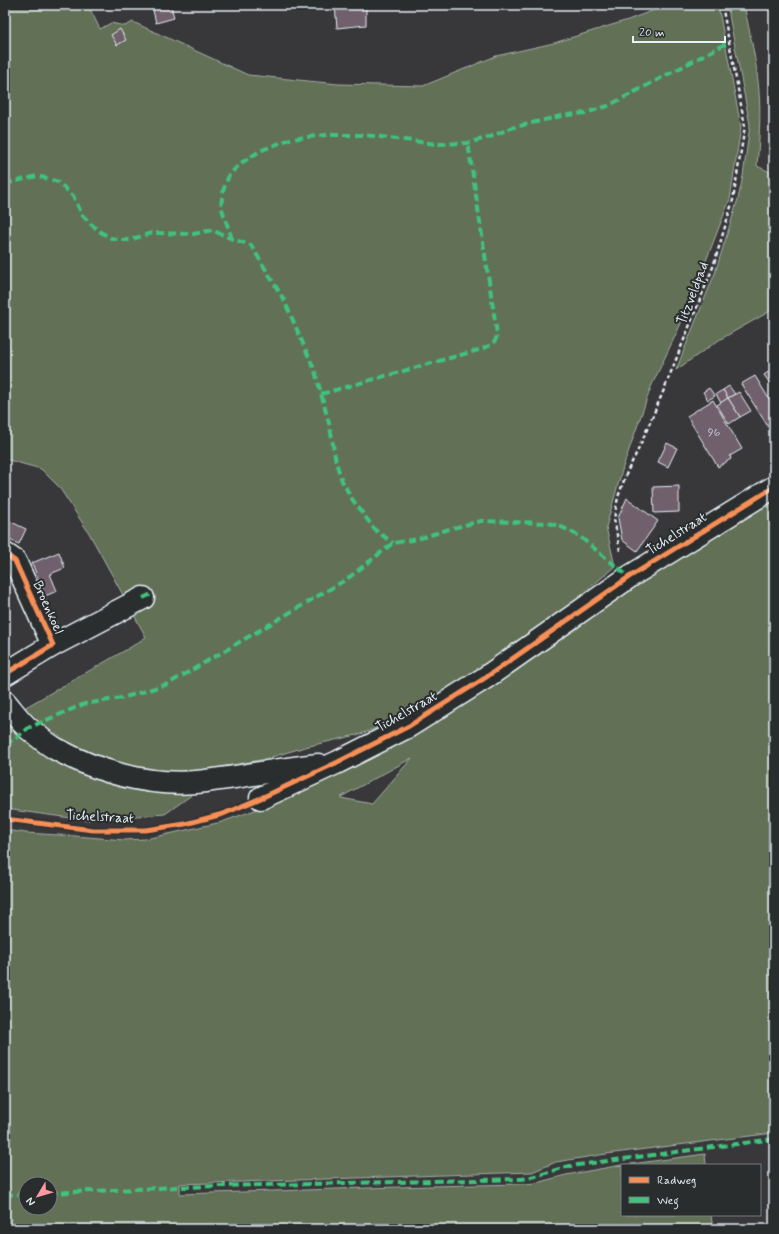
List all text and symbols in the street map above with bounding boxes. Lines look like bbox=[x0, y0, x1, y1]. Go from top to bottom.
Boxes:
scale bar bbox=[633, 18, 725, 44]
text: 20 m bbox=[639, 25, 665, 41]
street label: Titzveldpad bbox=[673, 259, 713, 327]
house number: 96 bbox=[708, 425, 721, 441]
street label: Tichelstraat bbox=[643, 508, 710, 560]
street label: Broenkoel bbox=[28, 578, 68, 637]
street label: Tichelstraat bbox=[373, 687, 440, 737]
street label: Tichelstraat bbox=[65, 806, 134, 828]
legend bbox=[621, 1164, 761, 1216]
text: Radweg bbox=[657, 1173, 696, 1189]
north arrow bbox=[18, 1176, 58, 1216]
text: Weg bbox=[657, 1193, 679, 1210]
text: N bbox=[23, 1194, 39, 1209]

